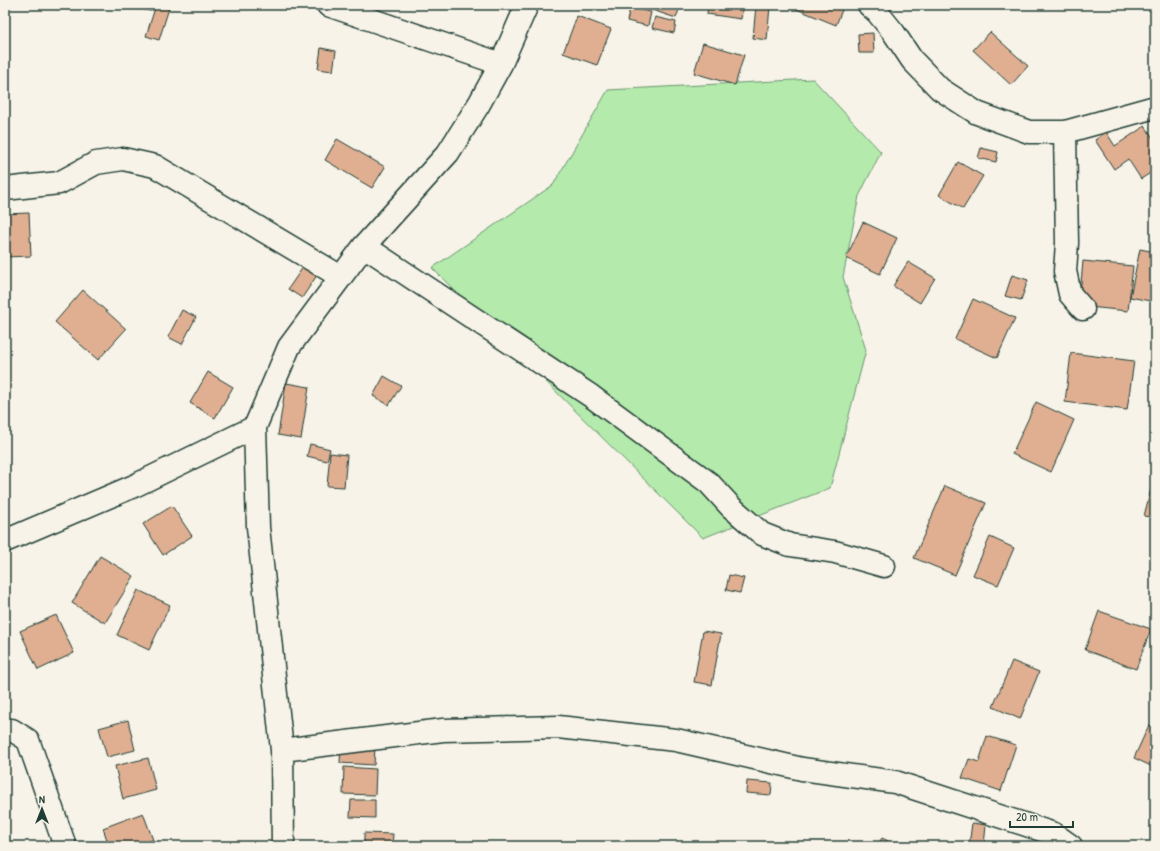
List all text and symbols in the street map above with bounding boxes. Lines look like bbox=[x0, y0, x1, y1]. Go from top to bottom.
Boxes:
north arrow bbox=[22, 789, 62, 829]
text: N bbox=[39, 792, 45, 806]
scale bar bbox=[1010, 803, 1073, 829]
text: 20 m bbox=[1016, 808, 1038, 825]

